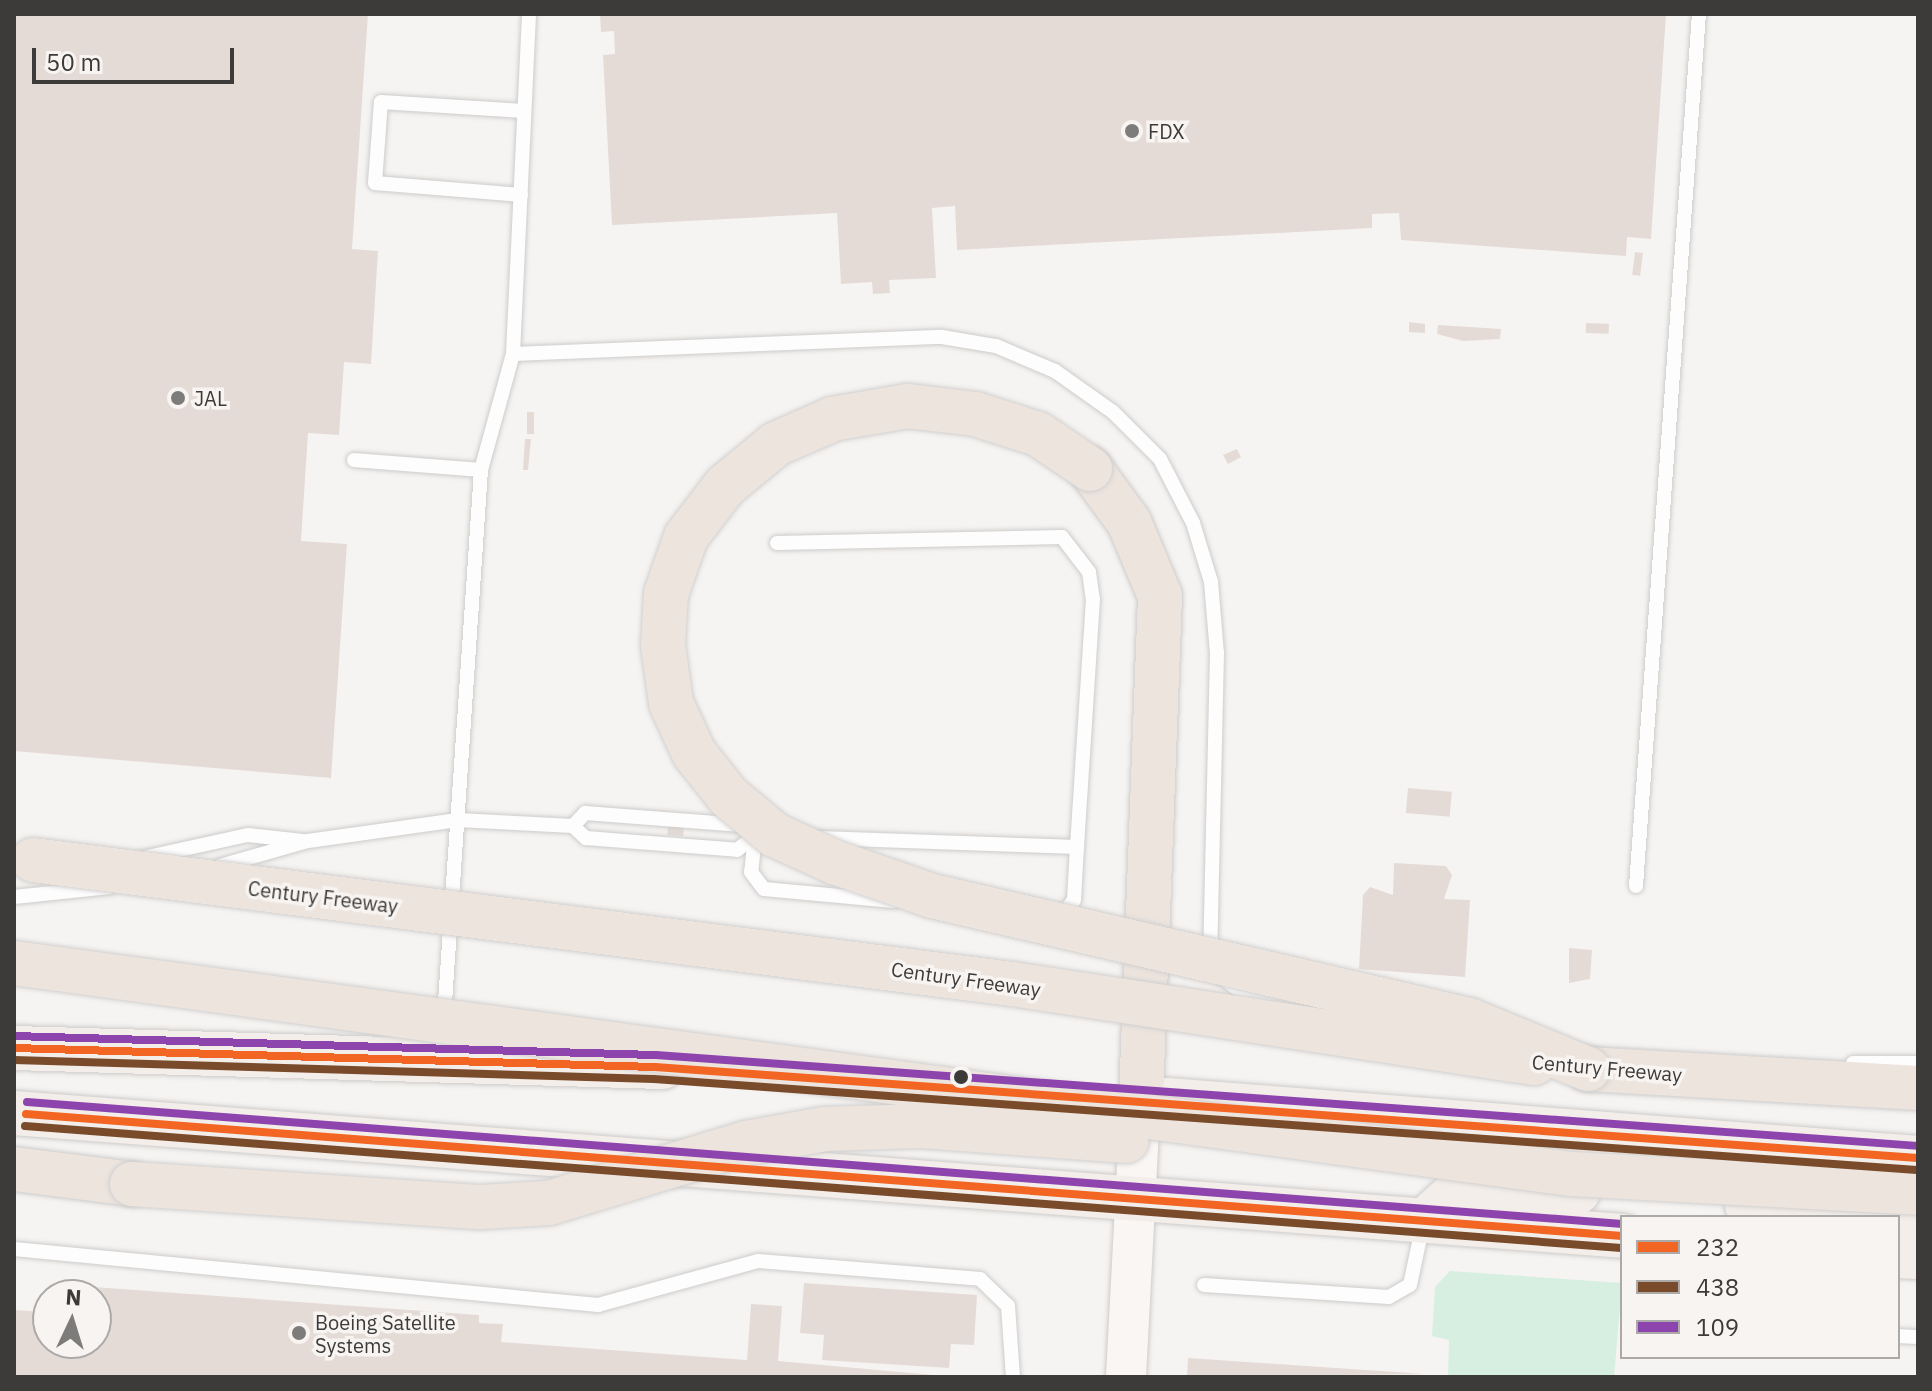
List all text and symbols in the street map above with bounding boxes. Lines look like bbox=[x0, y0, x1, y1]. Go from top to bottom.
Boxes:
scale bar bbox=[36, 32, 238, 82]
text: 50 m bbox=[46, 46, 101, 78]
place label: FDX bbox=[1148, 119, 1185, 143]
marker: FDX bbox=[1123, 122, 1141, 140]
place label: JAL bbox=[194, 386, 227, 410]
marker: JAL bbox=[169, 389, 187, 407]
street label: Century Freeway bbox=[247, 876, 399, 918]
street label: Century Freeway bbox=[890, 957, 1042, 1001]
street label: Century Freeway bbox=[1531, 1049, 1683, 1087]
unlabelled marker bbox=[953, 1069, 969, 1085]
legend bbox=[1620, 1215, 1900, 1359]
text: 232 bbox=[1696, 1231, 1739, 1263]
text: 438 bbox=[1696, 1271, 1739, 1303]
north arrow bbox=[32, 1279, 112, 1359]
text: N bbox=[65, 1282, 83, 1312]
place label: Boeing Satellite Systems bbox=[315, 1310, 456, 1357]
text: 109 bbox=[1696, 1311, 1739, 1343]
marker: Boeing Satellite Systems bbox=[290, 1324, 308, 1342]

